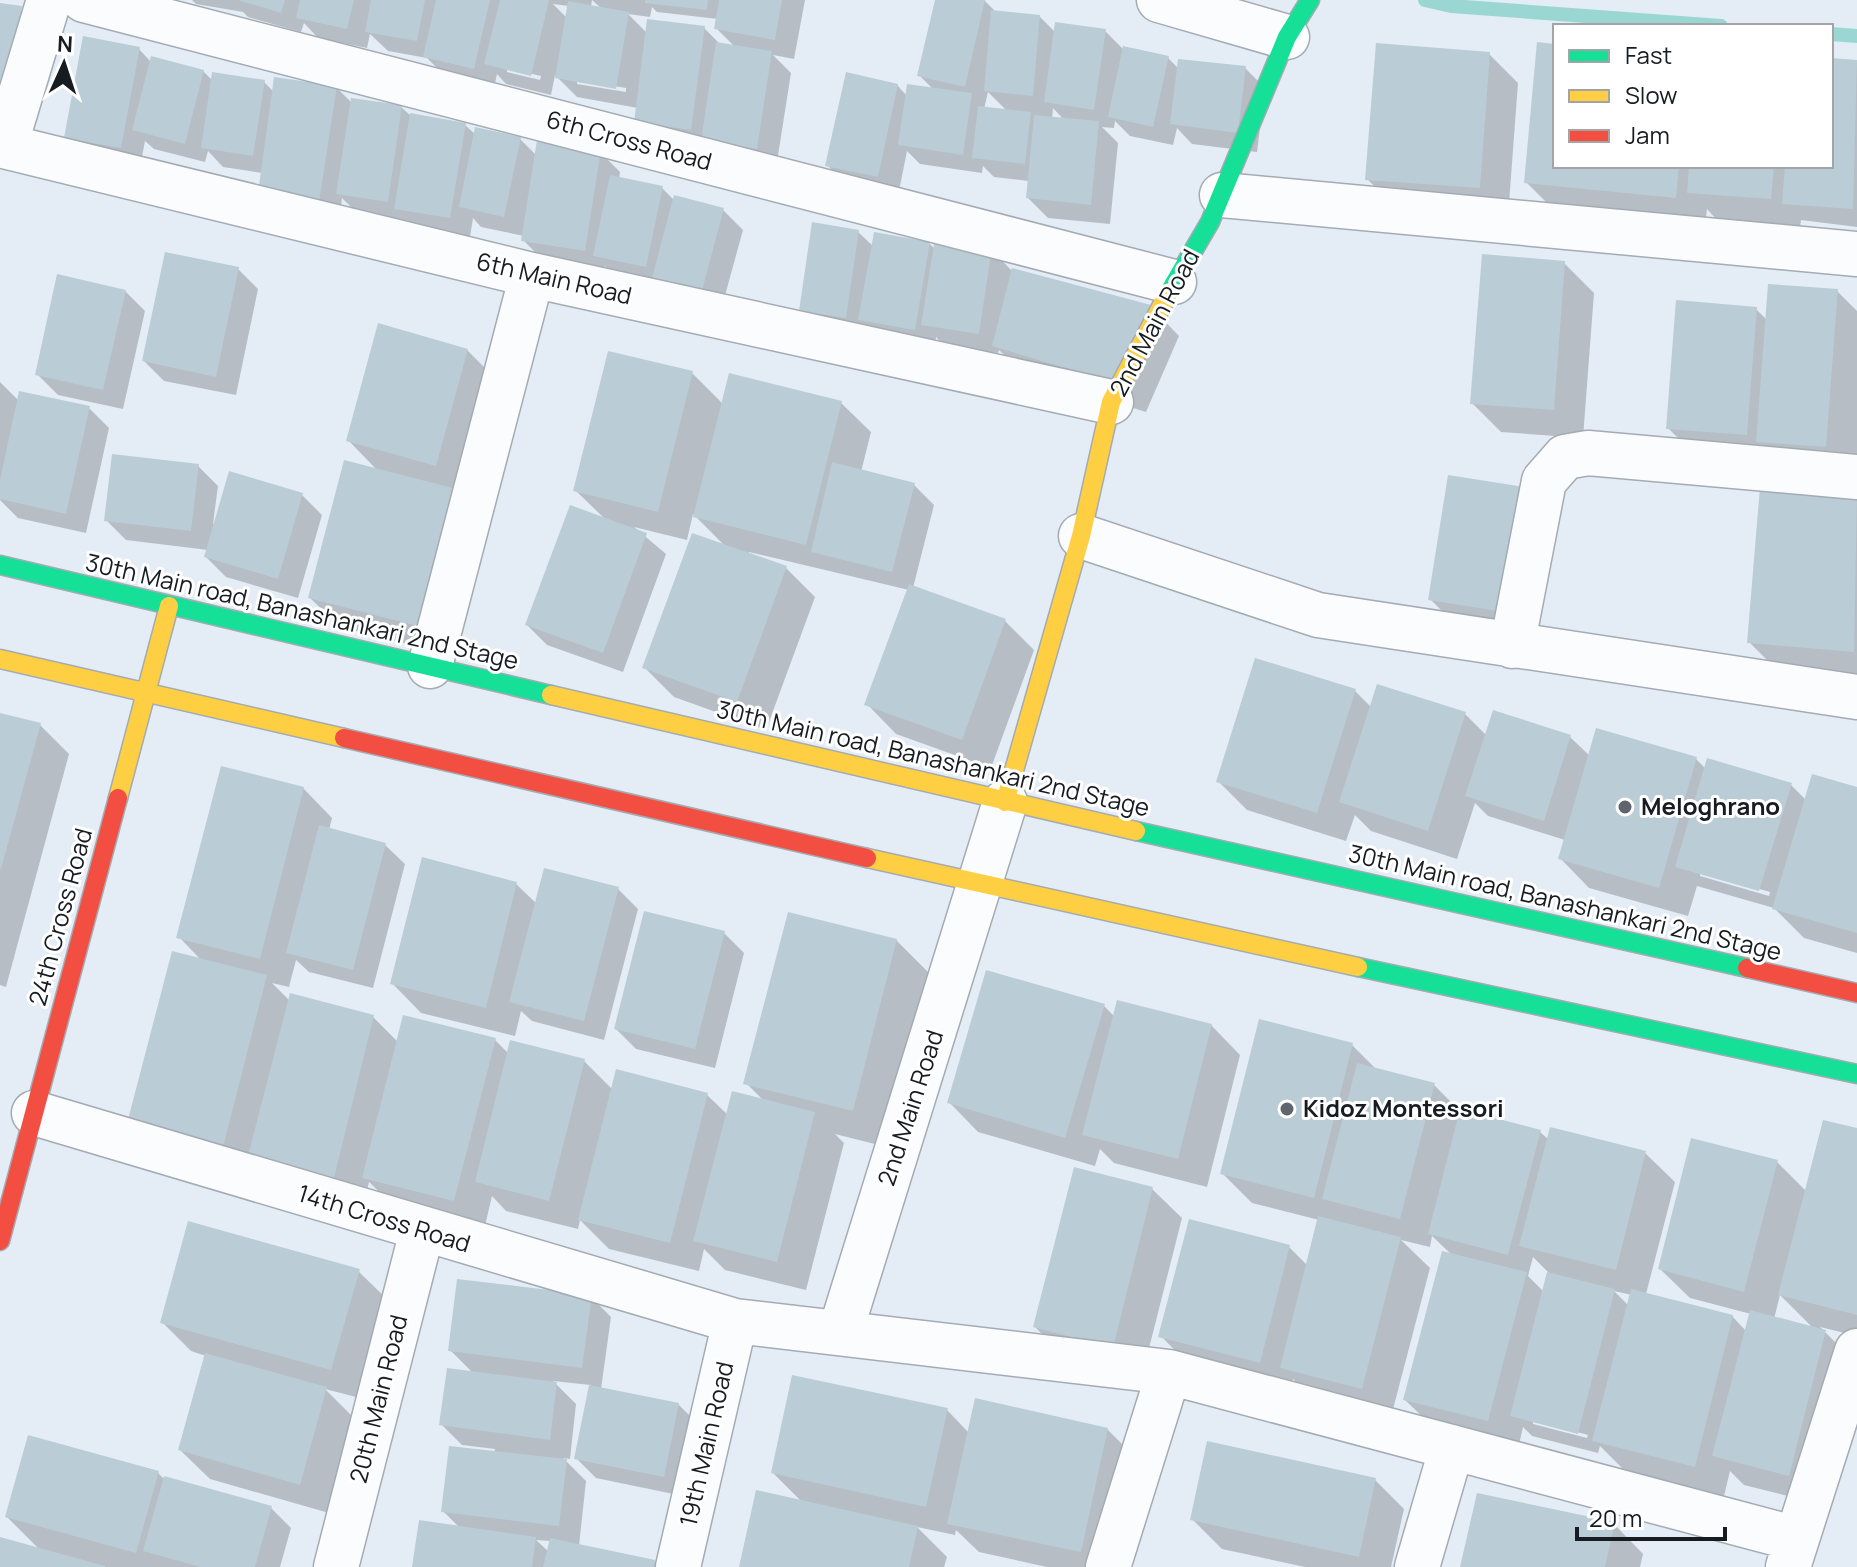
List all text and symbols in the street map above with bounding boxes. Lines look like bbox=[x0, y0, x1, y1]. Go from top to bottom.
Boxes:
north arrow bbox=[24, 24, 104, 104]
legend bbox=[1553, 24, 1833, 168]
text: N bbox=[56, 29, 74, 59]
text: Fast bbox=[1625, 38, 1672, 71]
text: Slow bbox=[1625, 78, 1678, 111]
street label: 6th Cross Road bbox=[543, 102, 716, 178]
text: Jam bbox=[1625, 118, 1670, 151]
street label: 2nd Main Road bbox=[1101, 243, 1206, 402]
street label: 6th Main Road bbox=[473, 244, 635, 311]
street label: 30th Main road, Banashankari 2nd Stage bbox=[83, 545, 522, 676]
street label: 30th Main road, Banashankari 2nd Stage bbox=[714, 692, 1153, 823]
place label: Meloghrano bbox=[1641, 789, 1780, 822]
marker: Meloghrano bbox=[1616, 798, 1634, 816]
street label: 24th Cross Road bbox=[20, 824, 99, 1009]
street label: 30th Main road, Banashankari 2nd Stage bbox=[1346, 836, 1785, 967]
street label: 2nd Main Road bbox=[869, 1025, 950, 1190]
place label: Kidoz Montessori bbox=[1303, 1091, 1504, 1124]
marker: Kidoz Montessori bbox=[1278, 1100, 1296, 1118]
street label: 14th Cross Road bbox=[294, 1176, 475, 1259]
street label: 20th Main Road bbox=[341, 1311, 414, 1486]
street label: 19th Main Road bbox=[671, 1358, 741, 1529]
scale bar bbox=[1577, 1491, 1725, 1541]
text: 20 m bbox=[1589, 1501, 1642, 1534]

